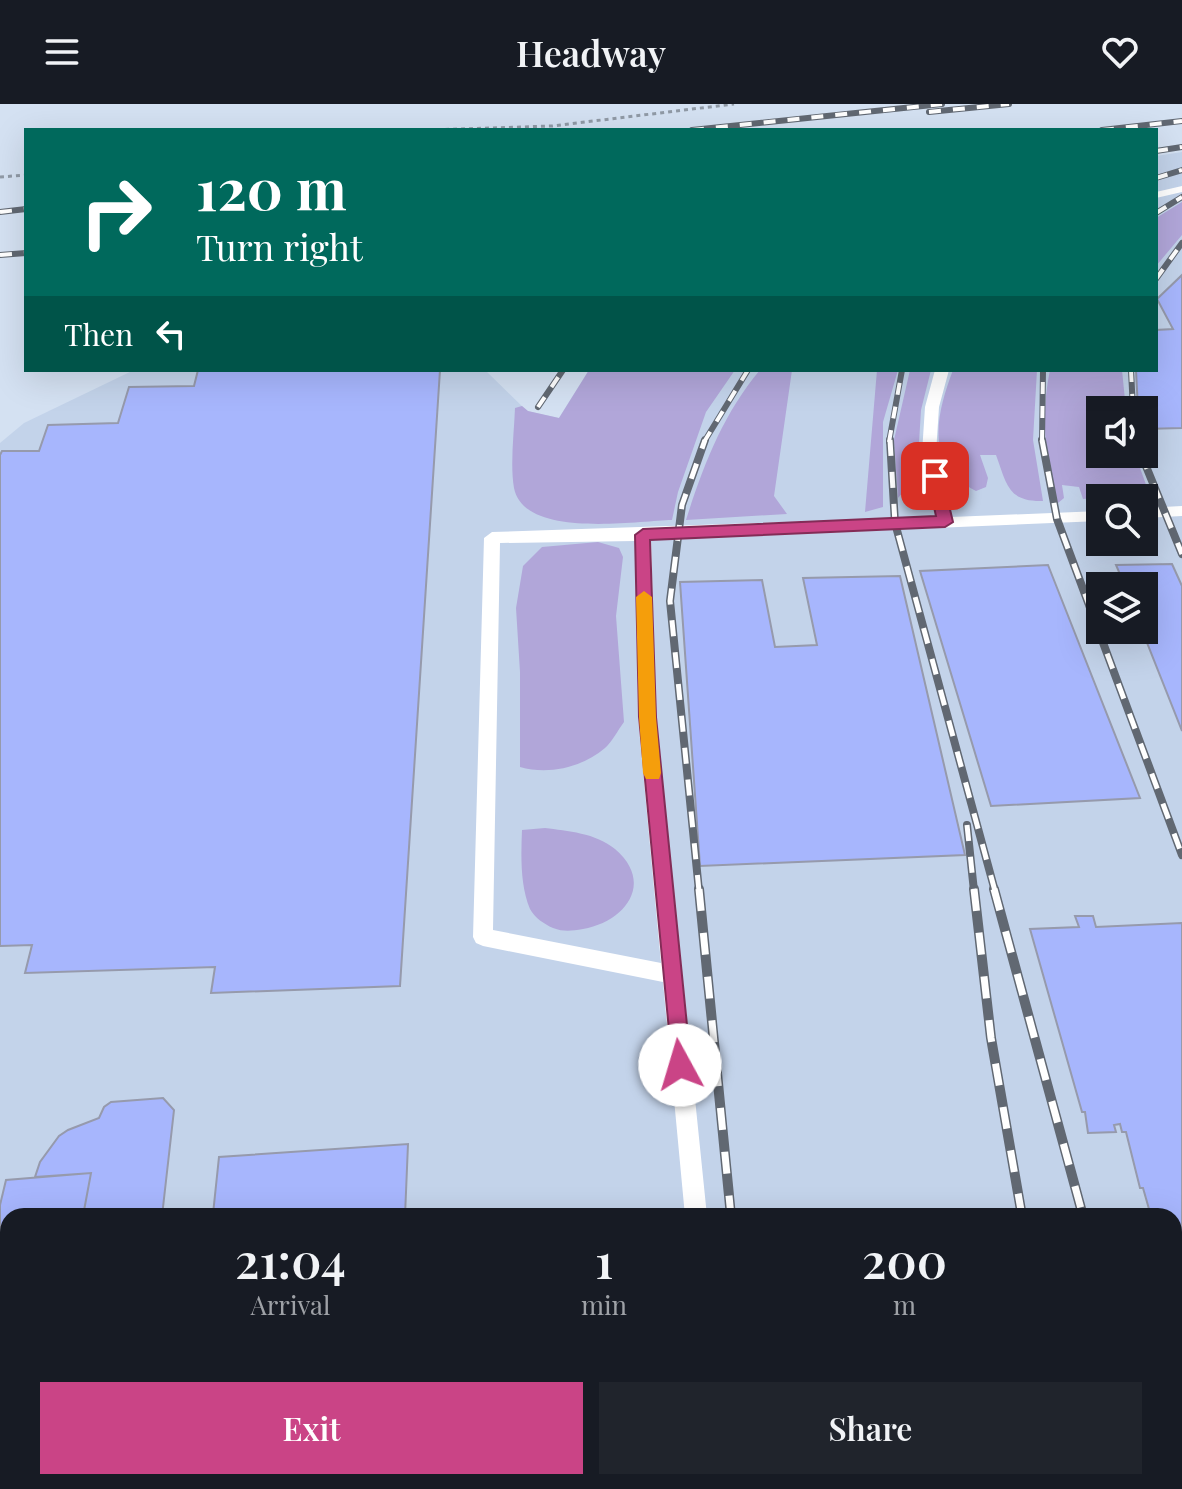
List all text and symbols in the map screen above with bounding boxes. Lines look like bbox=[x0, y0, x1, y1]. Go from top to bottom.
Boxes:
text: Headway bbox=[516, 28, 666, 76]
icon: menu bbox=[40, 30, 84, 74]
icon: heart bbox=[1098, 30, 1142, 74]
text: 120 m bbox=[196, 150, 347, 225]
icon: right bbox=[64, 160, 168, 264]
text: Turn right bbox=[196, 222, 363, 270]
icon: left bbox=[149, 312, 193, 356]
text: Then bbox=[64, 314, 133, 354]
map controls bbox=[1086, 396, 1158, 644]
button: sound bbox=[1086, 396, 1158, 468]
pin bbox=[901, 442, 969, 510]
icon: arrive bbox=[913, 454, 957, 498]
button: search bbox=[1086, 484, 1158, 556]
button: layers bbox=[1086, 572, 1158, 644]
position arrow bbox=[638, 1023, 722, 1107]
text: 21:04 bbox=[235, 1227, 346, 1291]
text: 1 bbox=[595, 1227, 613, 1291]
text: 200 bbox=[862, 1227, 947, 1291]
text: Arrival bbox=[250, 1287, 330, 1322]
text: min bbox=[581, 1287, 627, 1322]
text: m bbox=[893, 1287, 916, 1322]
button: Exit bbox=[40, 1382, 583, 1474]
button: Share bbox=[599, 1382, 1142, 1474]

